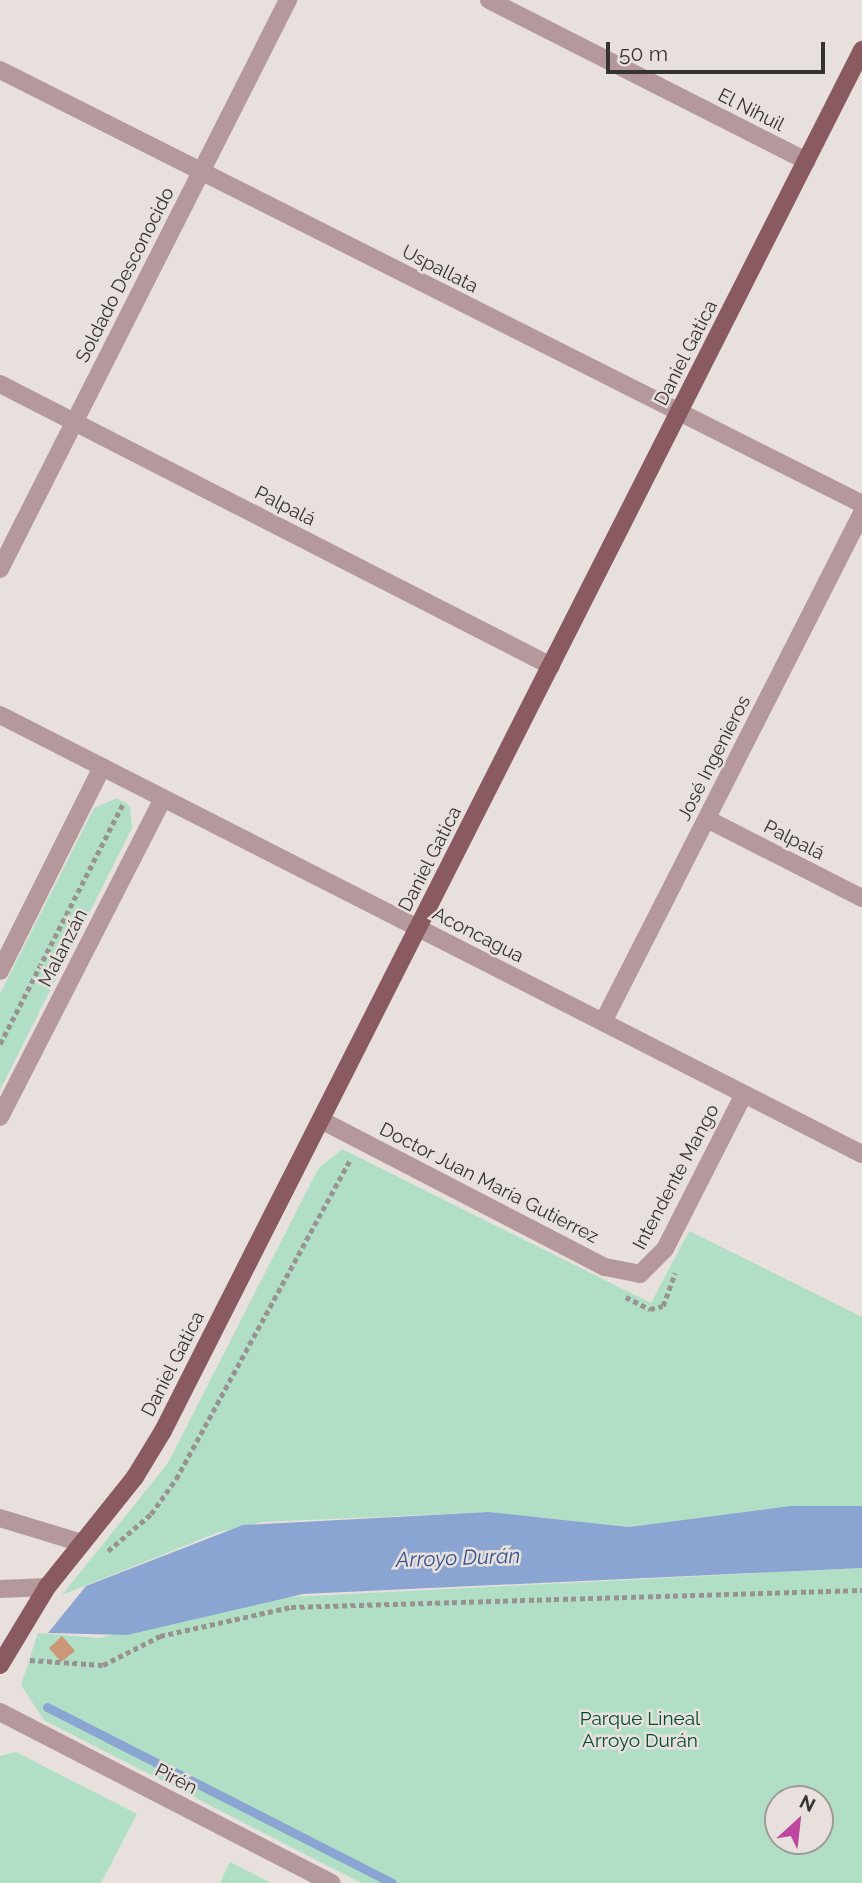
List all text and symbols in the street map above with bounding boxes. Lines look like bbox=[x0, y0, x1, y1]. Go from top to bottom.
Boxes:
scale bar bbox=[610, 28, 829, 72]
text: 50 m bbox=[619, 41, 668, 66]
street label: El Nihuil bbox=[714, 83, 788, 137]
street label: Soldado Desconocido bbox=[71, 183, 179, 367]
street label: Uspallata bbox=[398, 240, 482, 298]
street label: Daniel Gatica bbox=[650, 296, 722, 410]
street label: Palpalá bbox=[251, 481, 319, 531]
street label: José Ingenieros bbox=[673, 692, 755, 824]
street label: Daniel Gatica bbox=[394, 802, 466, 916]
street label: Palpalá bbox=[760, 815, 828, 865]
street label: Aconcagua bbox=[429, 902, 527, 968]
street label: Malanzán bbox=[34, 905, 92, 991]
street label: Intendente Mango bbox=[628, 1100, 724, 1254]
street label: Doctor Juan María Gutierrez bbox=[375, 1117, 603, 1249]
street label: Daniel Gatica bbox=[137, 1307, 209, 1421]
water label: Arroyo Durán bbox=[395, 1543, 521, 1573]
park label: Parque Lineal Arroyo Durán bbox=[580, 1708, 700, 1752]
street label: Pirén bbox=[151, 1759, 201, 1799]
north arrow bbox=[764, 1785, 834, 1855]
text: N bbox=[796, 1790, 819, 1816]

